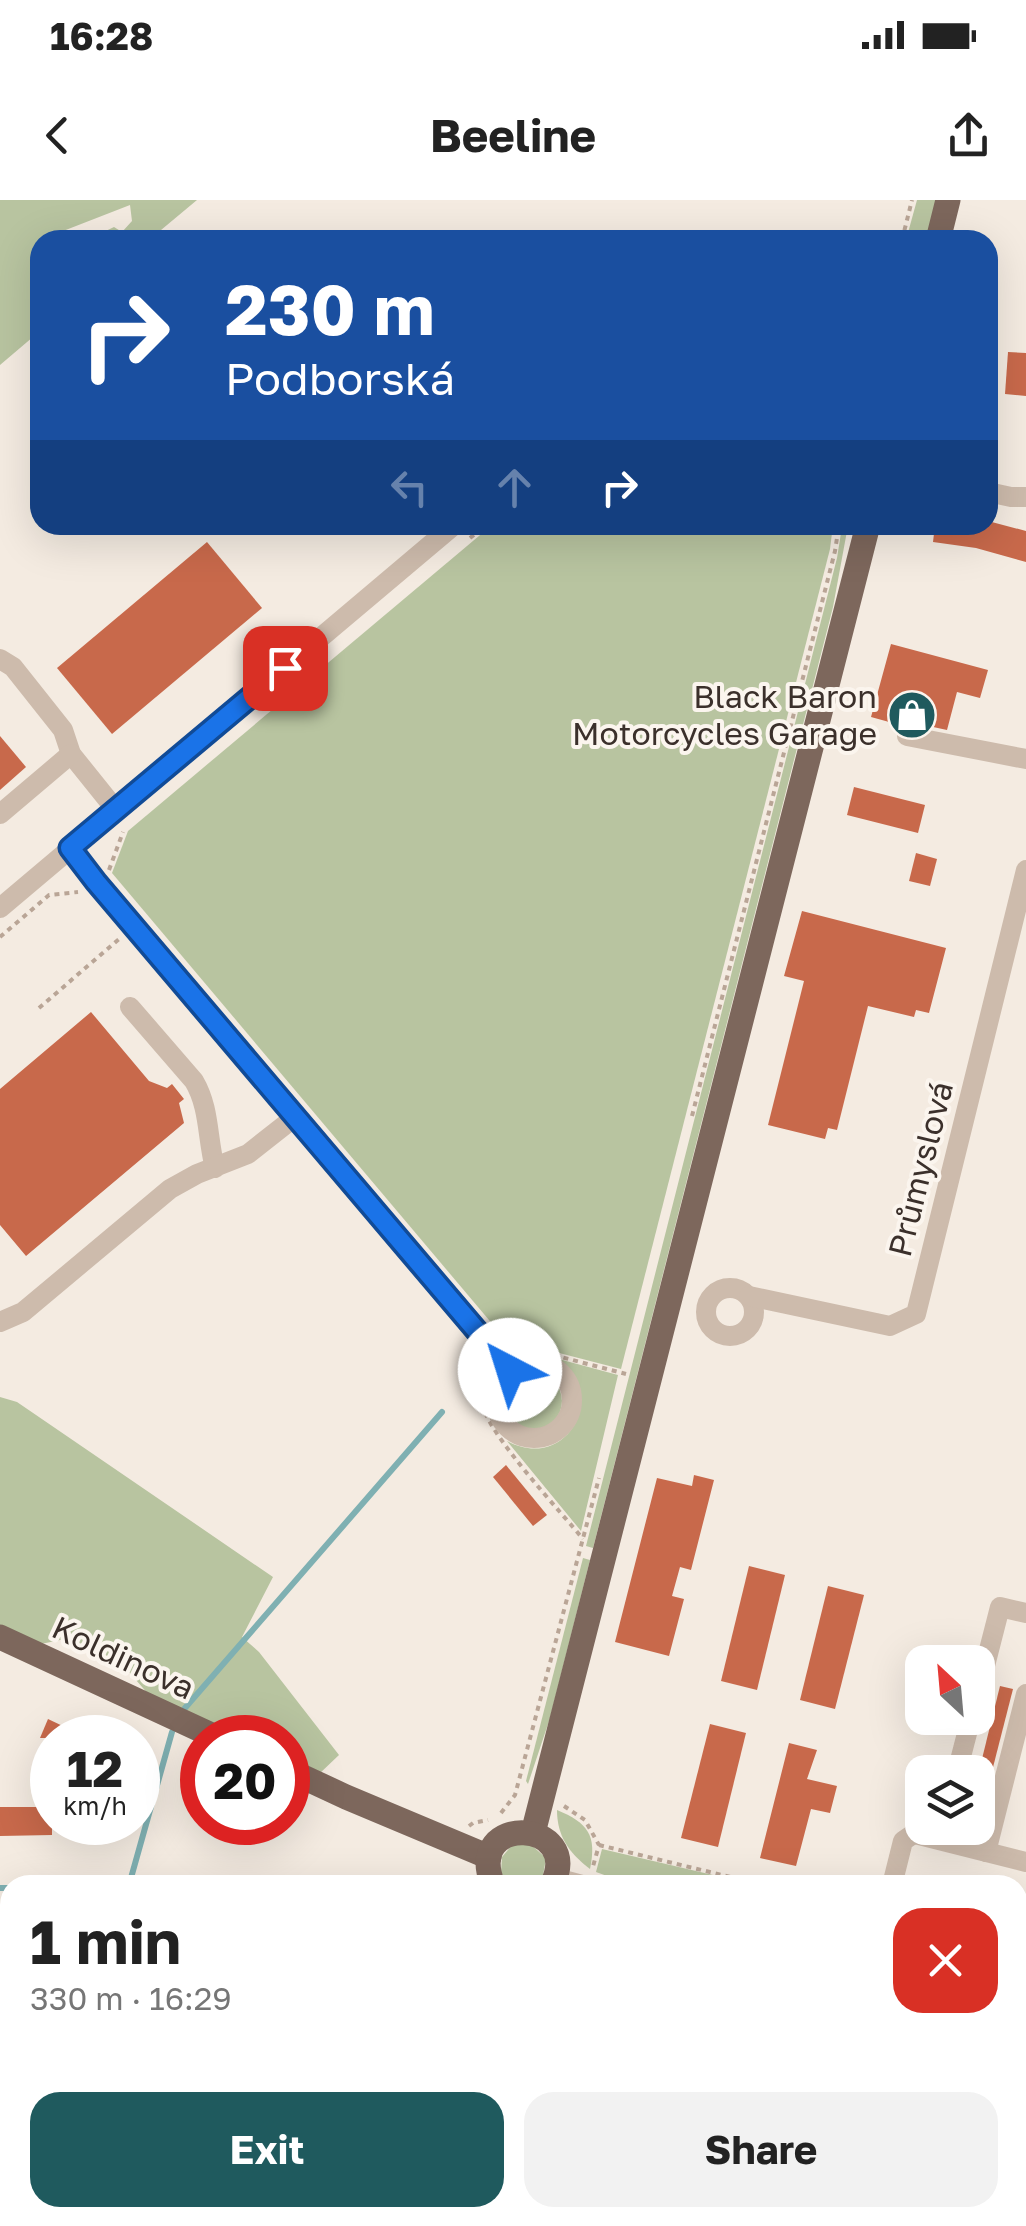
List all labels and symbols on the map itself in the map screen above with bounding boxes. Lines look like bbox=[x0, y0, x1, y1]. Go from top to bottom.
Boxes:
pin bbox=[243, 626, 328, 711]
place label: Black Baron Motorcycles Garage bbox=[572, 677, 877, 752]
shop icon: Black Baron Motorcycles Garage bbox=[886, 689, 938, 741]
street label: Průmyslová bbox=[880, 1077, 960, 1260]
position arrow bbox=[458, 1318, 562, 1422]
street label: Koldinova bbox=[46, 1608, 200, 1706]
north arrow bbox=[905, 1645, 995, 1735]
speed limit sign: 20 bbox=[180, 1715, 310, 1845]

